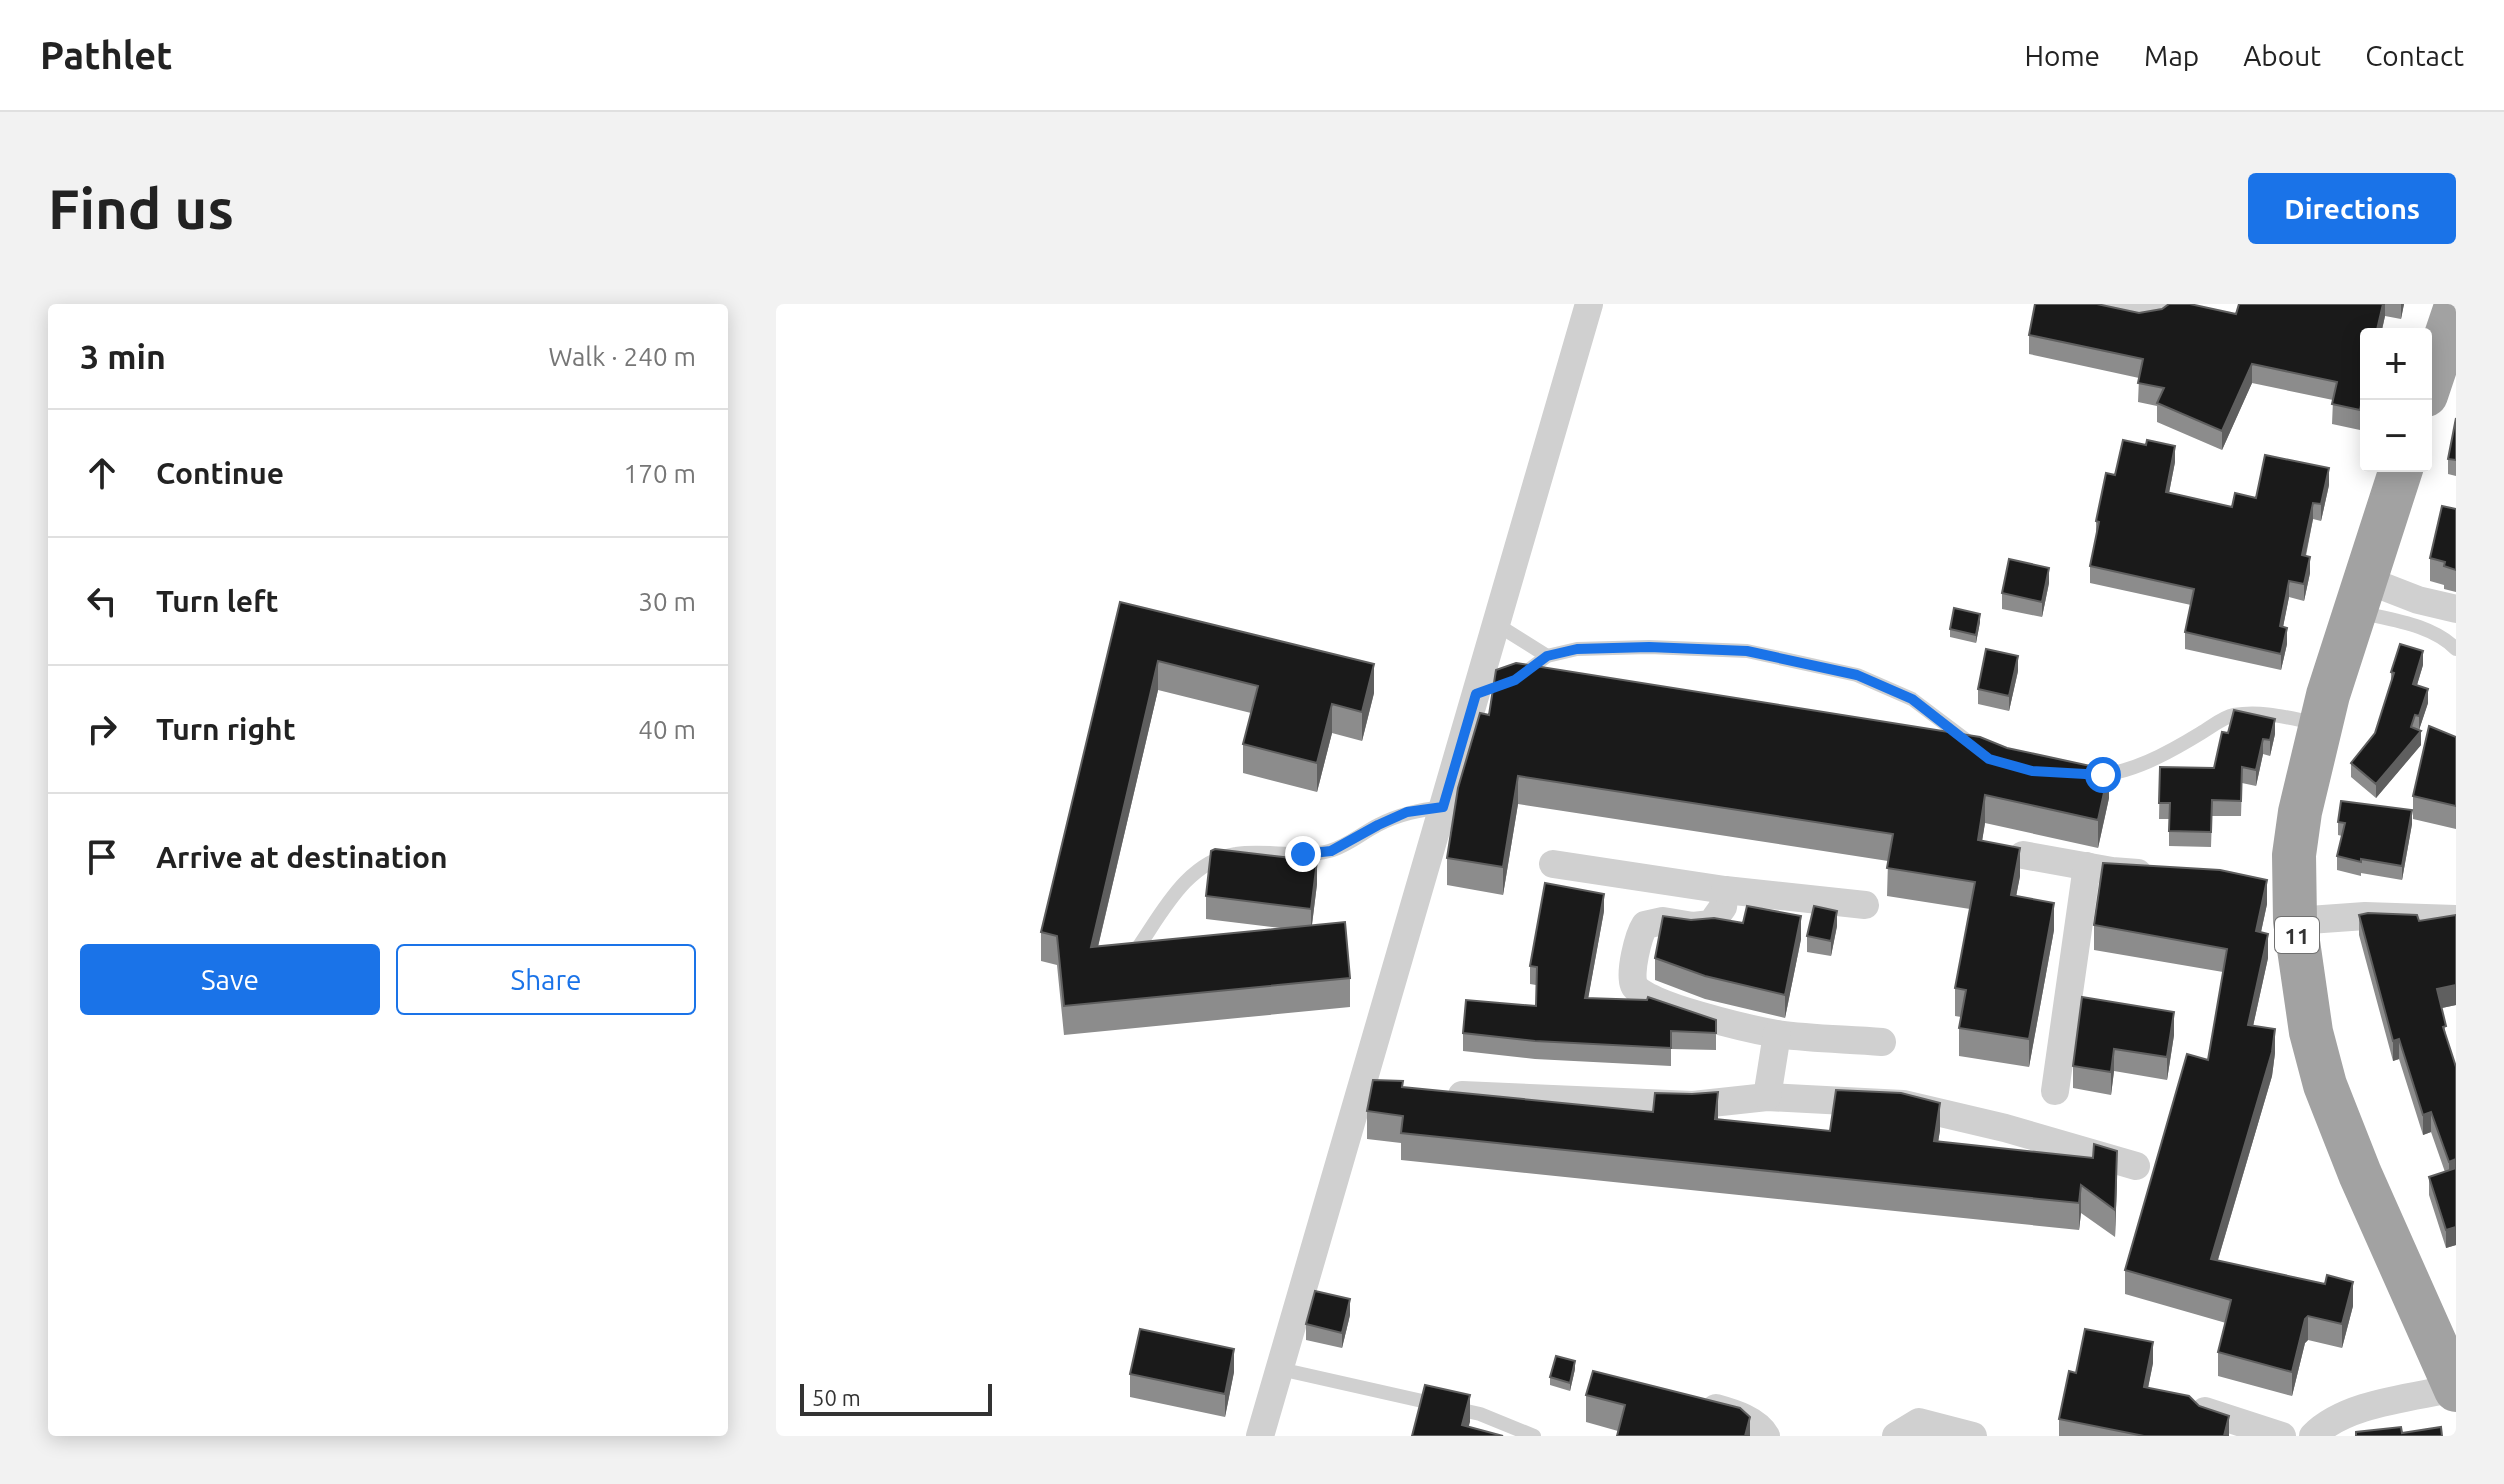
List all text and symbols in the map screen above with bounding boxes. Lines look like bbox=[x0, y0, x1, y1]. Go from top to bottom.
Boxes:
text: Pathlet bbox=[40, 34, 172, 76]
text: Home bbox=[2025, 40, 2100, 71]
text: Map bbox=[2144, 40, 2199, 71]
text: About bbox=[2243, 40, 2321, 71]
text: Contact bbox=[2365, 40, 2464, 71]
button: Directions bbox=[2248, 173, 2456, 244]
text: Find us bbox=[48, 177, 234, 240]
map controls bbox=[2360, 328, 2432, 472]
button: + bbox=[2360, 328, 2432, 400]
text: 3 min bbox=[80, 337, 166, 375]
text: Walk · 240 m bbox=[548, 342, 696, 371]
button: − bbox=[2360, 400, 2432, 472]
icon: ahead bbox=[80, 451, 124, 495]
text: Continue bbox=[156, 456, 284, 490]
text: 170 m bbox=[624, 459, 696, 488]
icon: left bbox=[80, 579, 124, 623]
text: Turn left bbox=[156, 584, 278, 618]
text: 30 m bbox=[638, 587, 696, 616]
icon: right bbox=[80, 707, 124, 751]
text: Turn right bbox=[156, 712, 296, 746]
text: 40 m bbox=[638, 715, 696, 744]
route start bbox=[2085, 757, 2121, 793]
icon: arrive bbox=[80, 835, 124, 879]
route end bbox=[1285, 836, 1321, 872]
text: Arrive at destination bbox=[156, 840, 448, 874]
road number: 11 bbox=[2275, 917, 2319, 953]
button: Save bbox=[80, 944, 380, 1015]
button: Share bbox=[396, 944, 696, 1015]
scale bar bbox=[800, 1380, 992, 1416]
text: 50 m bbox=[812, 1385, 861, 1410]

